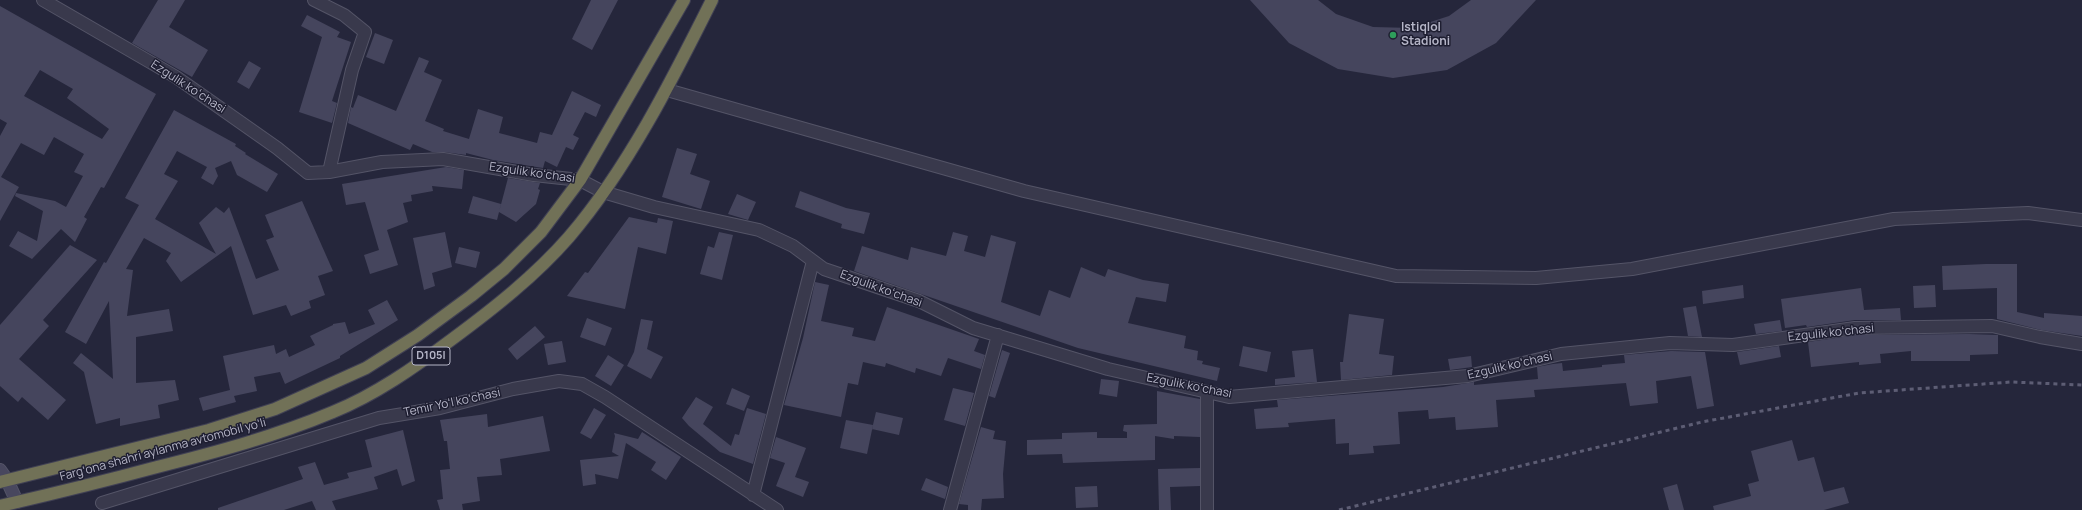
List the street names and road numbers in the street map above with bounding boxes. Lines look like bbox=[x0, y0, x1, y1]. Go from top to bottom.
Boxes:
street label: Ezgulik koʻchasi bbox=[148, 57, 228, 117]
street label: Ezgulik koʻchasi bbox=[488, 160, 576, 186]
street label: Ezgulik koʻchasi bbox=[838, 267, 924, 311]
street label: Ezgulik koʻchasi bbox=[1787, 321, 1875, 345]
road number: D105l bbox=[412, 347, 450, 365]
street label: Ezgulik koʻchasi bbox=[1466, 349, 1554, 383]
street label: Ezgulik koʻchasi bbox=[1145, 371, 1233, 401]
street label: Temir Yoʻl koʻchasi bbox=[402, 386, 502, 420]
street label: Fargʻona shahri aylanma avtomobil yoʻli bbox=[58, 416, 268, 484]

